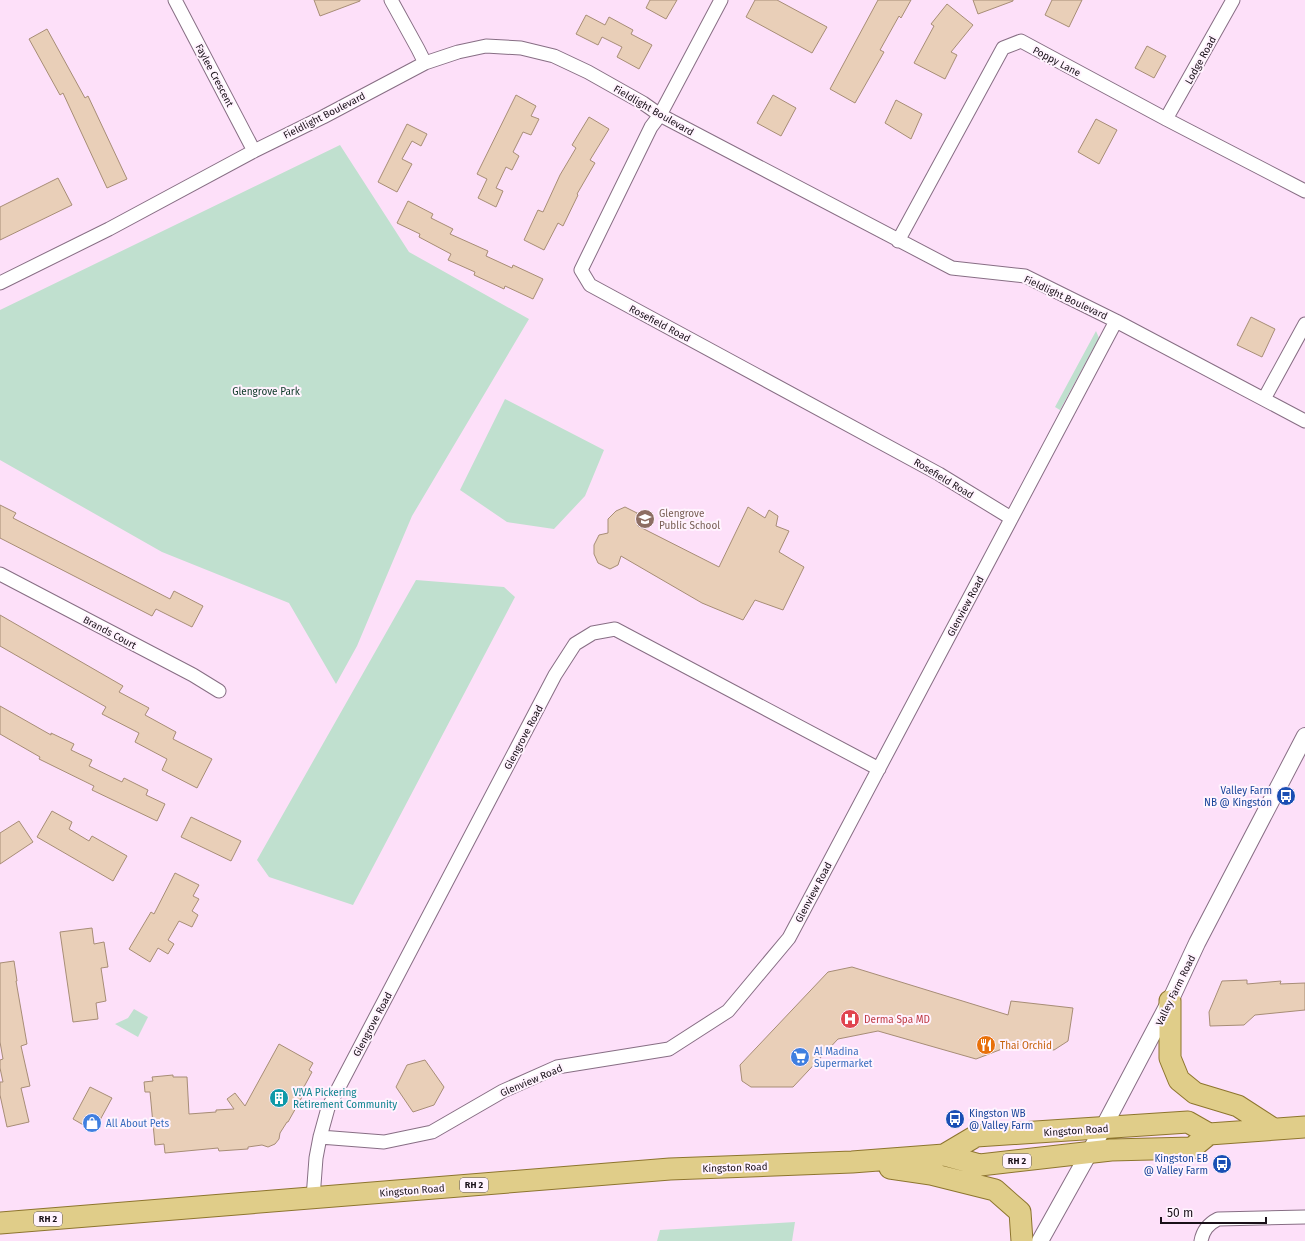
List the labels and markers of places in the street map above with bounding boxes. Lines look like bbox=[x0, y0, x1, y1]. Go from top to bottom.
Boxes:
school or university icon: Glengrove Public School bbox=[634, 508, 656, 530]
place label: Glengrove Public School bbox=[659, 508, 720, 532]
place label: Valley Farm NB @ Kingston bbox=[1204, 785, 1272, 809]
bus stop icon: Valley Farm NB @ Kingston bbox=[1275, 785, 1297, 807]
hospital icon: Derma Spa MD bbox=[839, 1008, 861, 1030]
place label: Derma Spa MD bbox=[864, 1014, 930, 1026]
restaurant icon: Thai Orchid bbox=[975, 1034, 997, 1056]
place label: Thai Orchid bbox=[1000, 1040, 1052, 1052]
supermarket icon: Al Madina Supermarket bbox=[789, 1046, 811, 1068]
place label: Al Madina Supermarket bbox=[814, 1046, 873, 1070]
building icon: V!VA Pickering Retirement Community bbox=[268, 1087, 290, 1109]
place label: V!VA Pickering Retirement Community bbox=[293, 1087, 397, 1111]
bus stop icon: Kingston WB @ Valley Farm bbox=[944, 1108, 966, 1130]
place label: Kingston WB @ Valley Farm bbox=[969, 1108, 1033, 1132]
shop icon: All About Pets bbox=[81, 1112, 103, 1134]
place label: All About Pets bbox=[106, 1118, 169, 1130]
place label: Kingston EB @ Valley Farm bbox=[1144, 1153, 1208, 1177]
bus stop icon: Kingston EB @ Valley Farm bbox=[1211, 1153, 1233, 1175]

